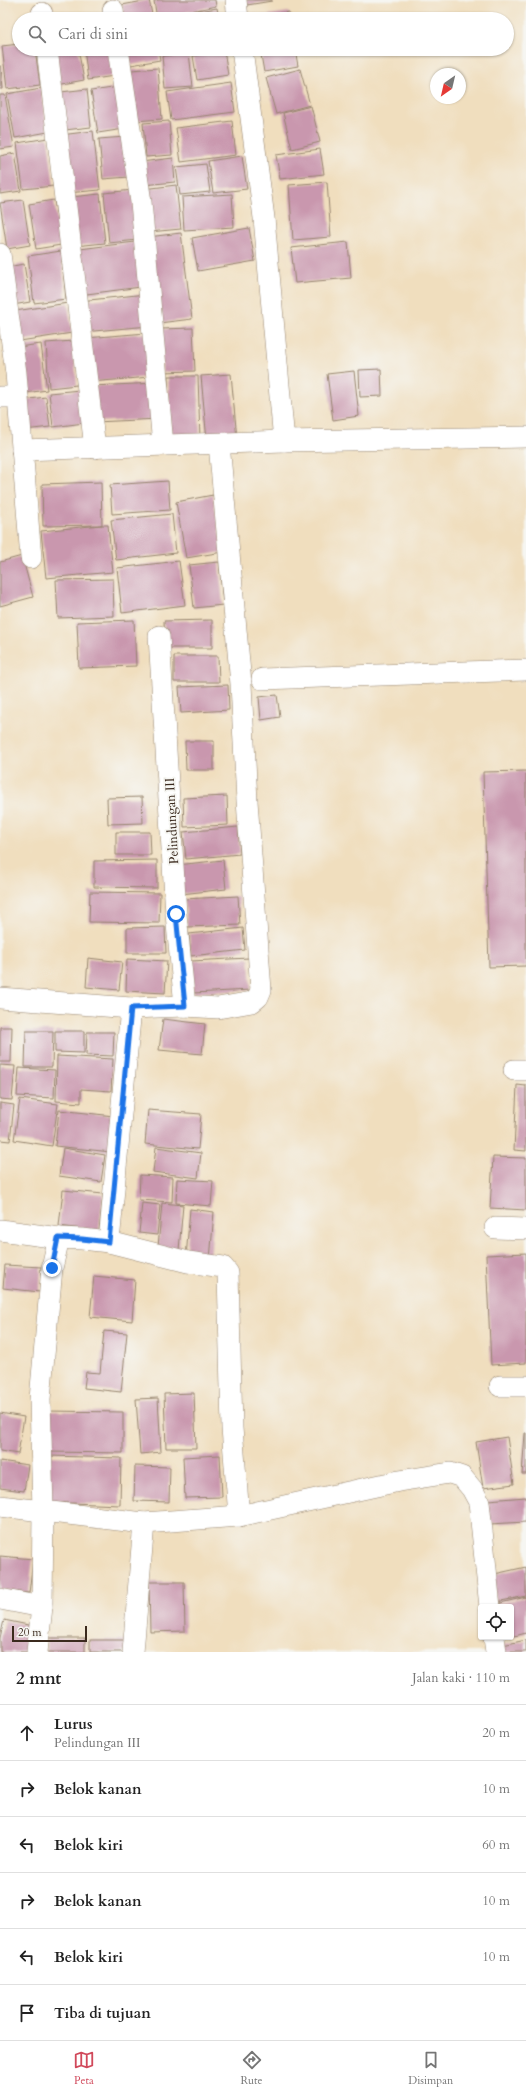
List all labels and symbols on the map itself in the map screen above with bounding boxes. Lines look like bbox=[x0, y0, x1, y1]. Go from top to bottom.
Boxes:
north arrow bbox=[430, 68, 466, 104]
street label: Pelindungan III bbox=[161, 777, 183, 865]
route start bbox=[167, 905, 185, 923]
route end bbox=[43, 1259, 61, 1277]
scale bar bbox=[12, 1624, 87, 1643]

